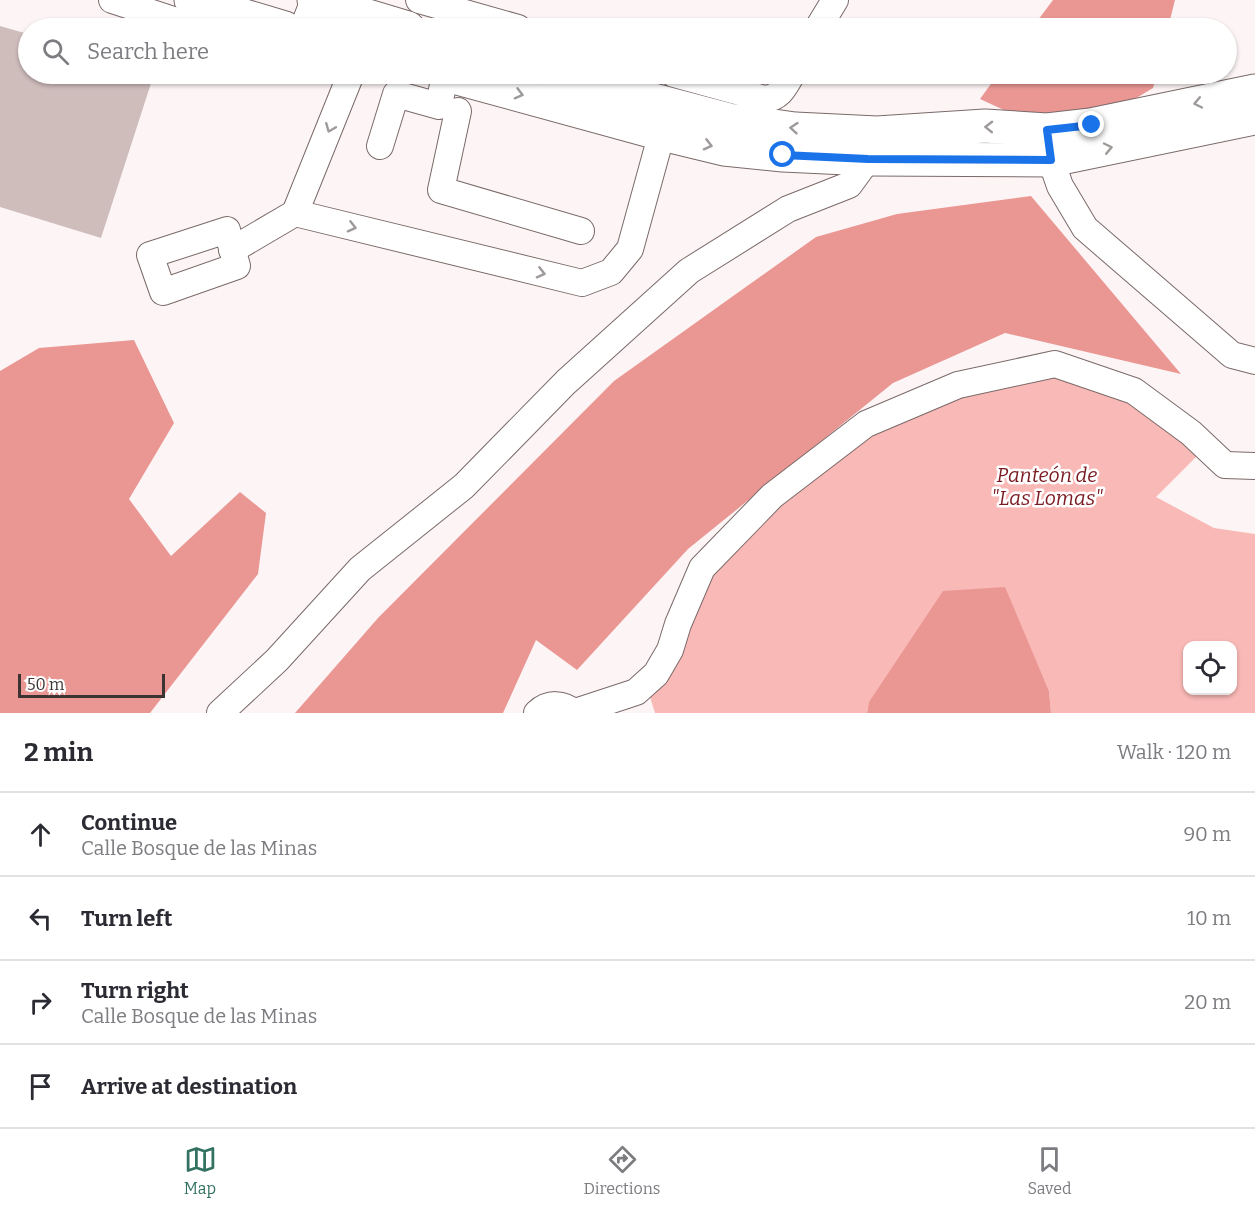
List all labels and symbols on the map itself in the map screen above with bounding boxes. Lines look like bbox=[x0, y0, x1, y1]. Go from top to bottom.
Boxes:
one-way arrow bbox=[514, 87, 524, 100]
one-way arrow bbox=[1193, 95, 1203, 108]
route end bbox=[1078, 111, 1104, 137]
one-way arrow bbox=[985, 121, 994, 133]
one-way arrow bbox=[324, 122, 337, 133]
one-way arrow bbox=[790, 122, 799, 135]
one-way arrow bbox=[703, 137, 713, 150]
route start bbox=[769, 141, 795, 167]
one-way arrow bbox=[1103, 142, 1113, 155]
one-way arrow bbox=[347, 220, 357, 233]
one-way arrow bbox=[536, 265, 546, 278]
park label: Panteón de "Las Lomas" bbox=[991, 463, 1103, 510]
scale bar bbox=[18, 671, 165, 698]

